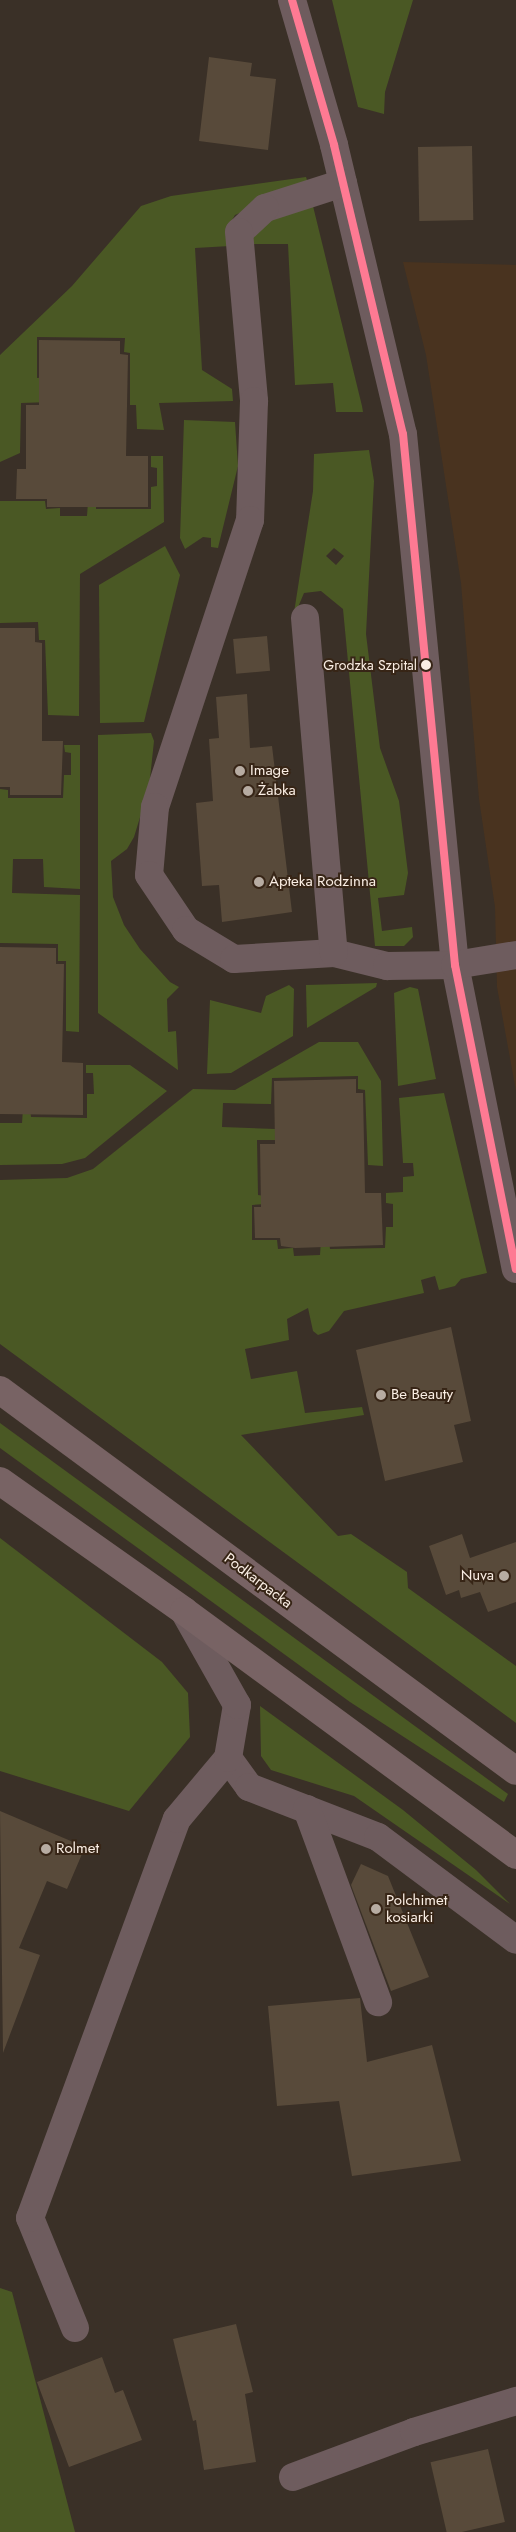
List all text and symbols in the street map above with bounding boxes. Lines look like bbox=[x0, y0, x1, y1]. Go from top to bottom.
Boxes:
place label: Grodzka Szpital bbox=[323, 657, 417, 673]
marker: Grodzka Szpital bbox=[421, 660, 431, 670]
place label: Image bbox=[250, 762, 289, 780]
marker: Image bbox=[234, 765, 246, 777]
place label: Żabka bbox=[258, 782, 296, 800]
marker: Żabka bbox=[242, 785, 254, 797]
place label: Apteka Rodzinna bbox=[269, 873, 376, 891]
marker: Apteka Rodzinna bbox=[253, 876, 265, 888]
place label: Be Beauty bbox=[391, 1386, 453, 1404]
marker: Be Beauty bbox=[375, 1389, 387, 1401]
street label: Podkarpacka bbox=[221, 1550, 295, 1612]
place label: Nuva bbox=[461, 1567, 494, 1585]
marker: Nuva bbox=[498, 1570, 510, 1582]
place label: Rolmet bbox=[56, 1840, 99, 1858]
marker: Rolmet bbox=[40, 1843, 52, 1855]
place label: Polchimet kosiarki bbox=[386, 1891, 447, 1926]
marker: Polchimet kosiarki bbox=[370, 1903, 382, 1915]

